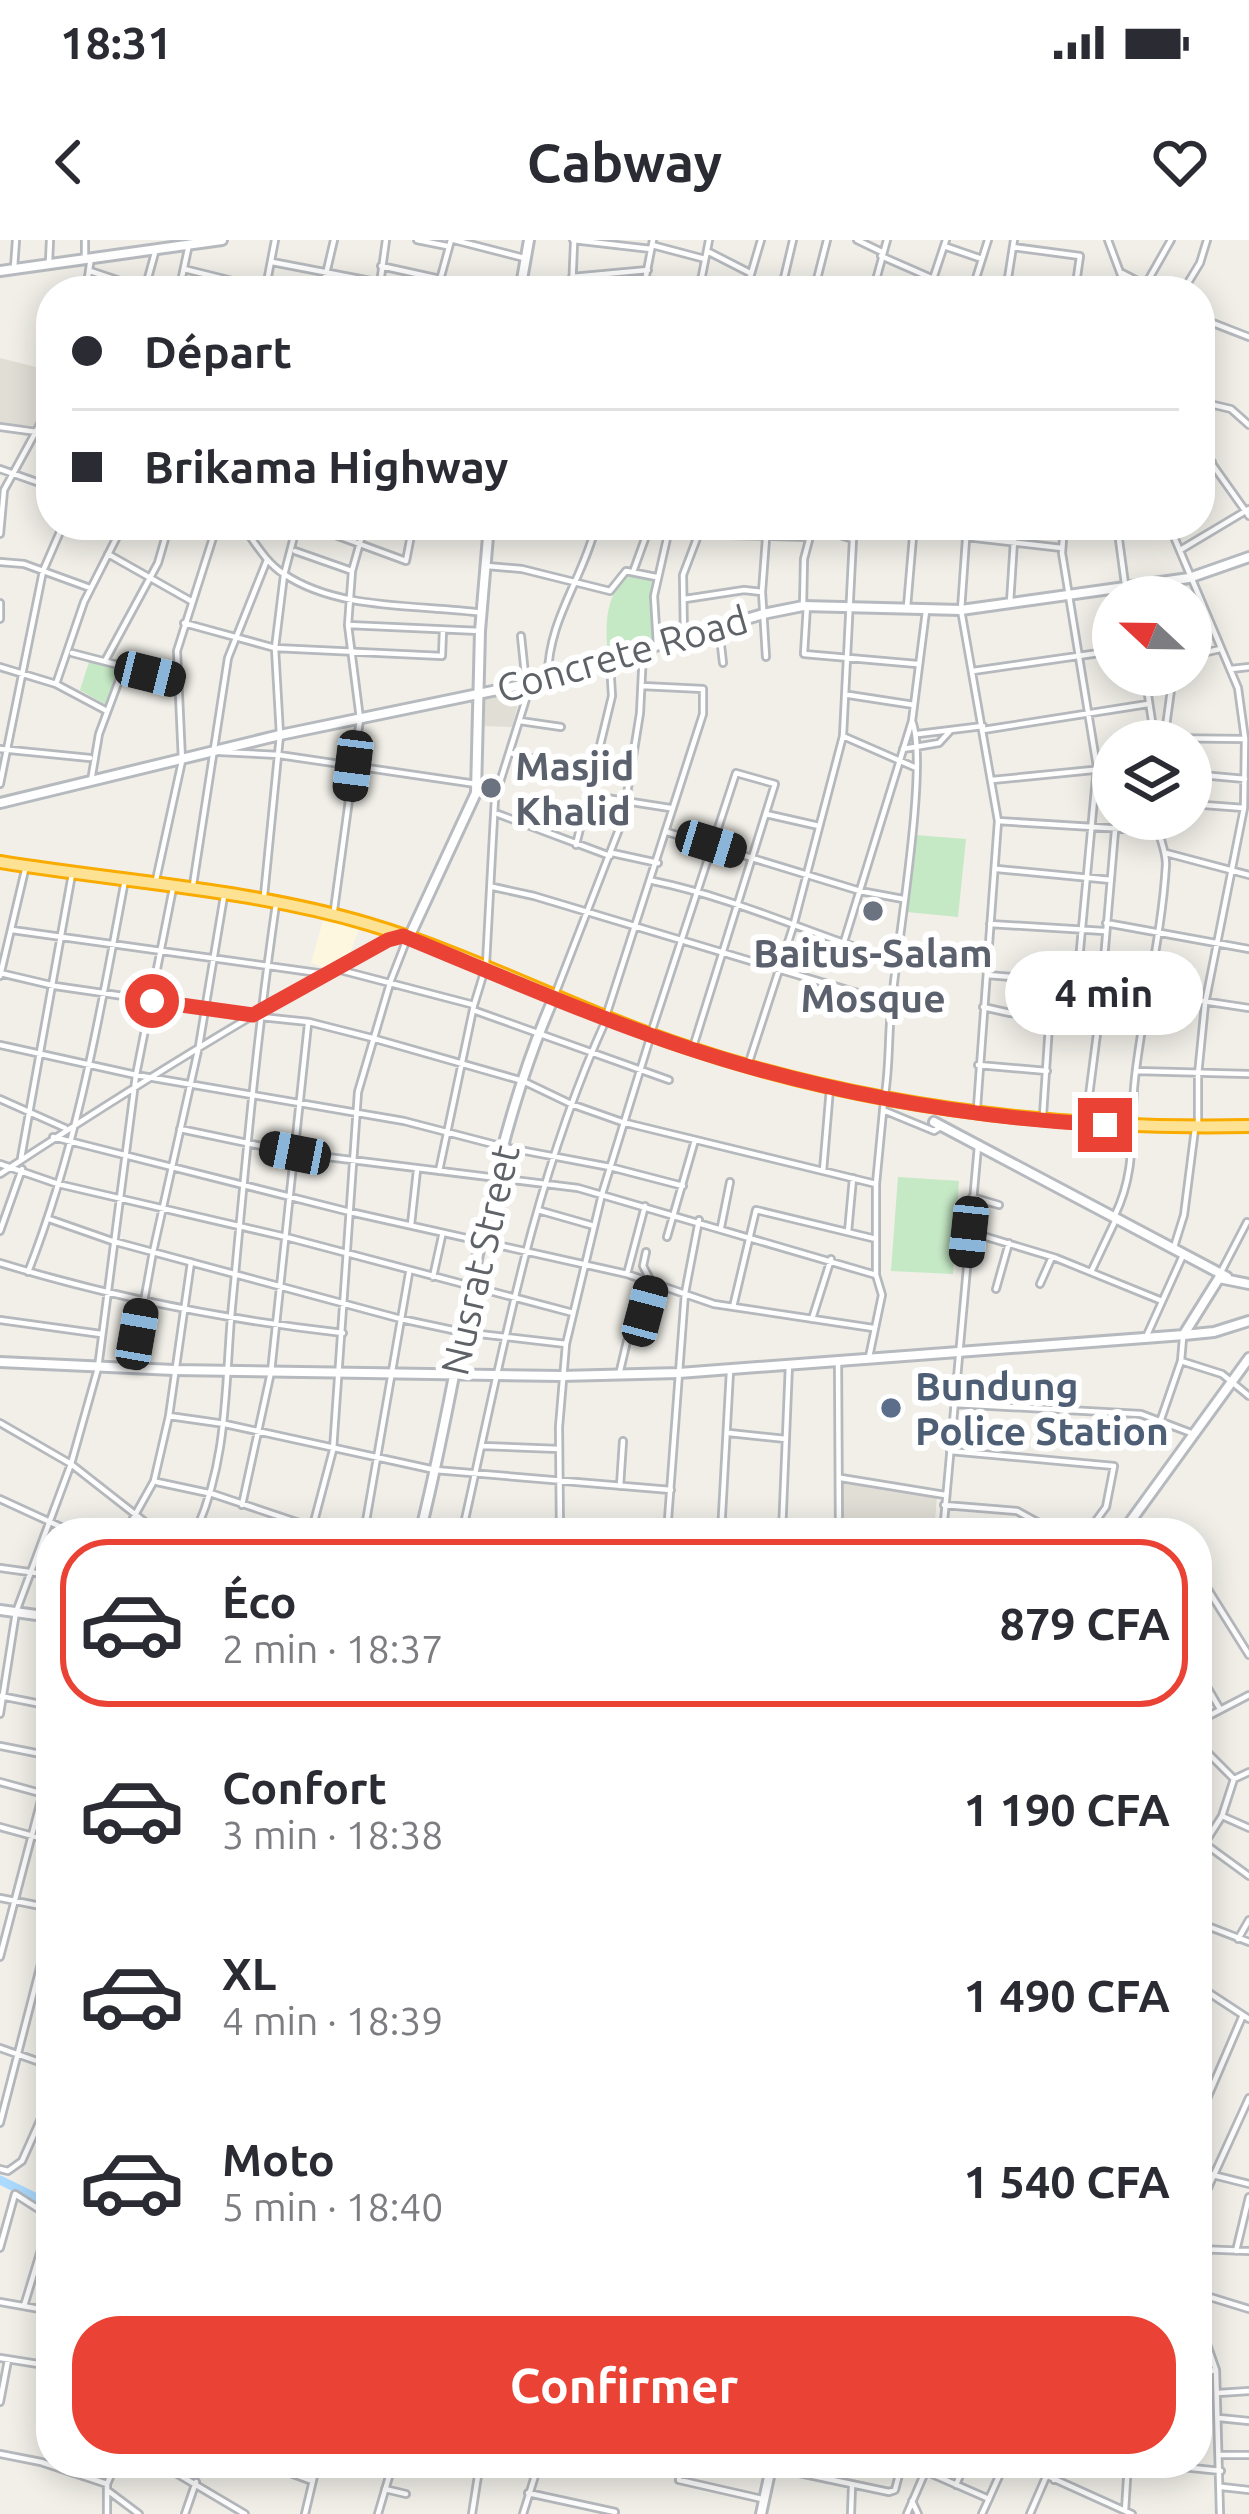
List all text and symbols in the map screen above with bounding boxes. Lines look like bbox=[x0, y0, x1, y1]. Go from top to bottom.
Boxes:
text: 18:31 bbox=[60, 17, 173, 68]
icon: back bbox=[36, 129, 102, 195]
icon: heart bbox=[1147, 129, 1213, 195]
text: Cabway bbox=[527, 132, 722, 192]
text: Départ bbox=[144, 326, 292, 377]
text: Brikama Highway bbox=[144, 441, 508, 492]
north arrow bbox=[1092, 576, 1212, 696]
map controls bbox=[1092, 576, 1212, 840]
street label: Concrete Road bbox=[491, 597, 752, 710]
car bbox=[111, 648, 189, 700]
button: layers bbox=[1092, 720, 1212, 840]
car bbox=[331, 728, 375, 804]
place label: Masjid Khalid bbox=[515, 744, 634, 832]
marker: Masjid Khalid bbox=[478, 775, 504, 801]
car bbox=[671, 816, 751, 872]
marker: Baitus-Salam Mosque bbox=[860, 898, 886, 924]
place label: Baitus-Salam Mosque bbox=[753, 931, 993, 1019]
callout: 4 min bbox=[1006, 951, 1204, 1035]
text: 4 min bbox=[1055, 971, 1153, 1014]
route start bbox=[125, 974, 179, 1028]
route end bbox=[1078, 1098, 1132, 1152]
car bbox=[256, 1128, 334, 1178]
street label: Nusrat Street bbox=[432, 1141, 527, 1379]
car bbox=[947, 1194, 991, 1270]
car bbox=[618, 1272, 672, 1350]
car bbox=[113, 1295, 161, 1373]
place label: Bundung Police Station bbox=[915, 1364, 1169, 1452]
marker: Bundung Police Station bbox=[878, 1395, 904, 1421]
icon: car bbox=[78, 1569, 186, 1677]
text: Éco bbox=[222, 1576, 297, 1627]
text: 879 CFA bbox=[1000, 1598, 1170, 1649]
text: 2 min · 18:37 bbox=[222, 1627, 443, 1670]
icon: car bbox=[78, 1755, 186, 1863]
text: Confort bbox=[222, 1762, 387, 1813]
text: 1 190 CFA bbox=[963, 1784, 1170, 1835]
text: 3 min · 18:38 bbox=[222, 1813, 443, 1856]
icon: car bbox=[78, 1941, 186, 2049]
text: XL bbox=[222, 1948, 276, 1999]
text: 1 490 CFA bbox=[963, 1970, 1170, 2021]
text: 4 min · 18:39 bbox=[222, 1999, 443, 2042]
icon: car bbox=[78, 2127, 186, 2235]
text: Moto bbox=[222, 2134, 335, 2185]
text: 1 540 CFA bbox=[963, 2156, 1170, 2207]
text: 5 min · 18:40 bbox=[222, 2185, 443, 2228]
button: Confirmer bbox=[72, 2316, 1176, 2454]

